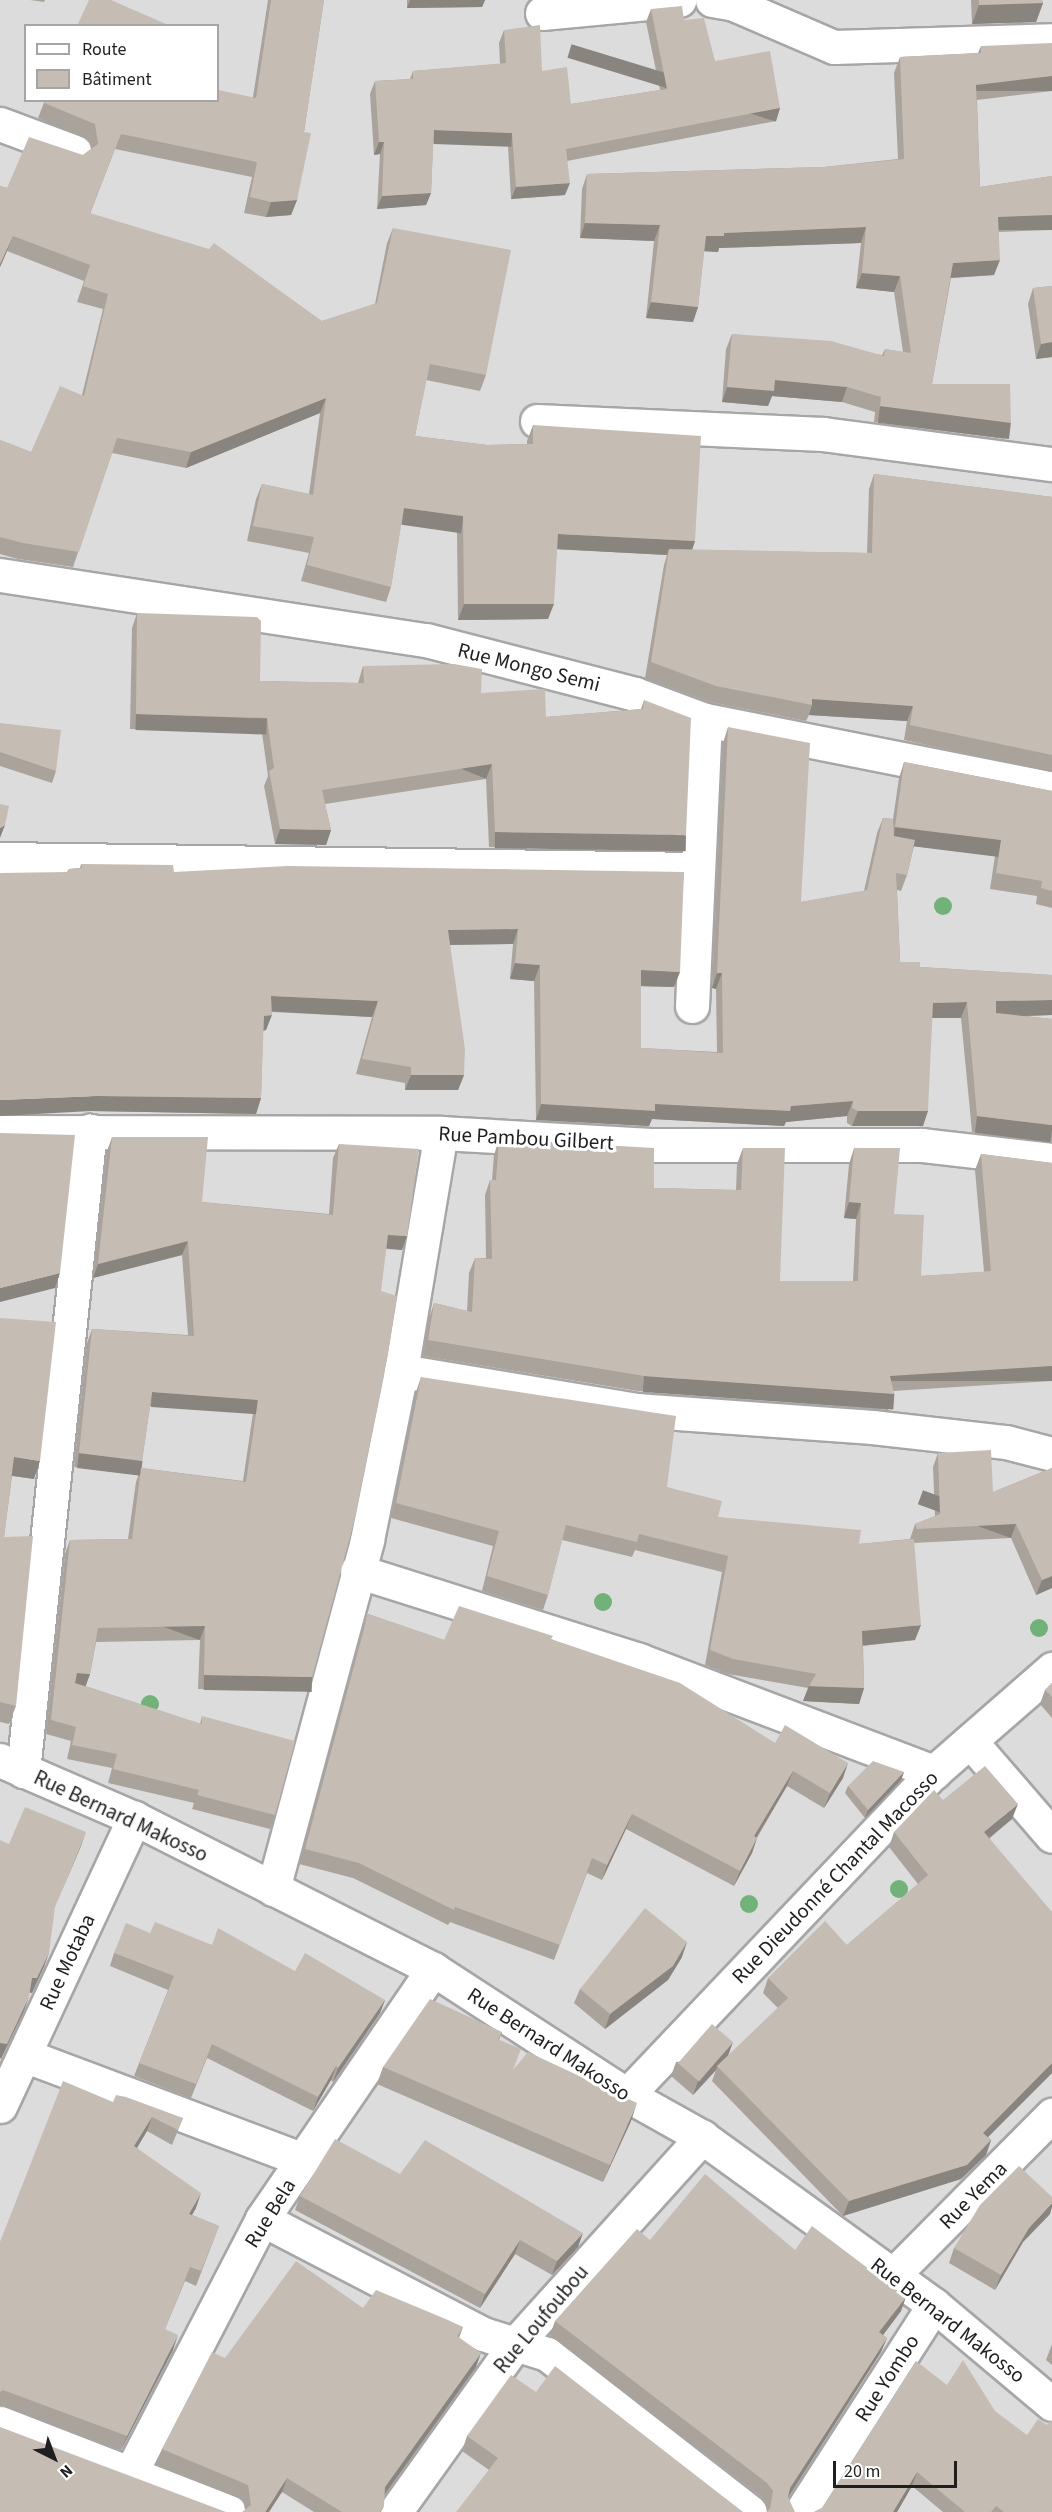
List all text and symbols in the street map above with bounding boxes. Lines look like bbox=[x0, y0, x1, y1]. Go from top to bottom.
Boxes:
legend bbox=[24, 24, 219, 102]
text: Route bbox=[82, 37, 126, 62]
text: Bâtiment bbox=[82, 67, 152, 92]
street label: Rue Mongo Semi bbox=[455, 637, 603, 697]
street label: Rue Pambou Gilbert bbox=[438, 1121, 614, 1155]
street label: Rue Bernard Makosso bbox=[30, 1765, 212, 1867]
street label: Rue Dieudonné Chantal Macosso bbox=[727, 1765, 943, 1989]
street label: Rue Motaba bbox=[34, 1910, 100, 2014]
street label: Rue Bernard Makosso bbox=[463, 1982, 635, 2106]
street label: Rue Yema bbox=[934, 2156, 1012, 2234]
street label: Rue Bela bbox=[239, 2174, 301, 2252]
street label: Rue Bernard Makosso bbox=[866, 2252, 1030, 2388]
street label: Rue Loufoubou bbox=[488, 2260, 594, 2378]
street label: Rue Yombo bbox=[849, 2330, 925, 2426]
north arrow bbox=[24, 2428, 84, 2488]
scale bar bbox=[836, 2449, 960, 2487]
text: 20 m bbox=[844, 2459, 880, 2484]
text: N bbox=[55, 2460, 77, 2483]

